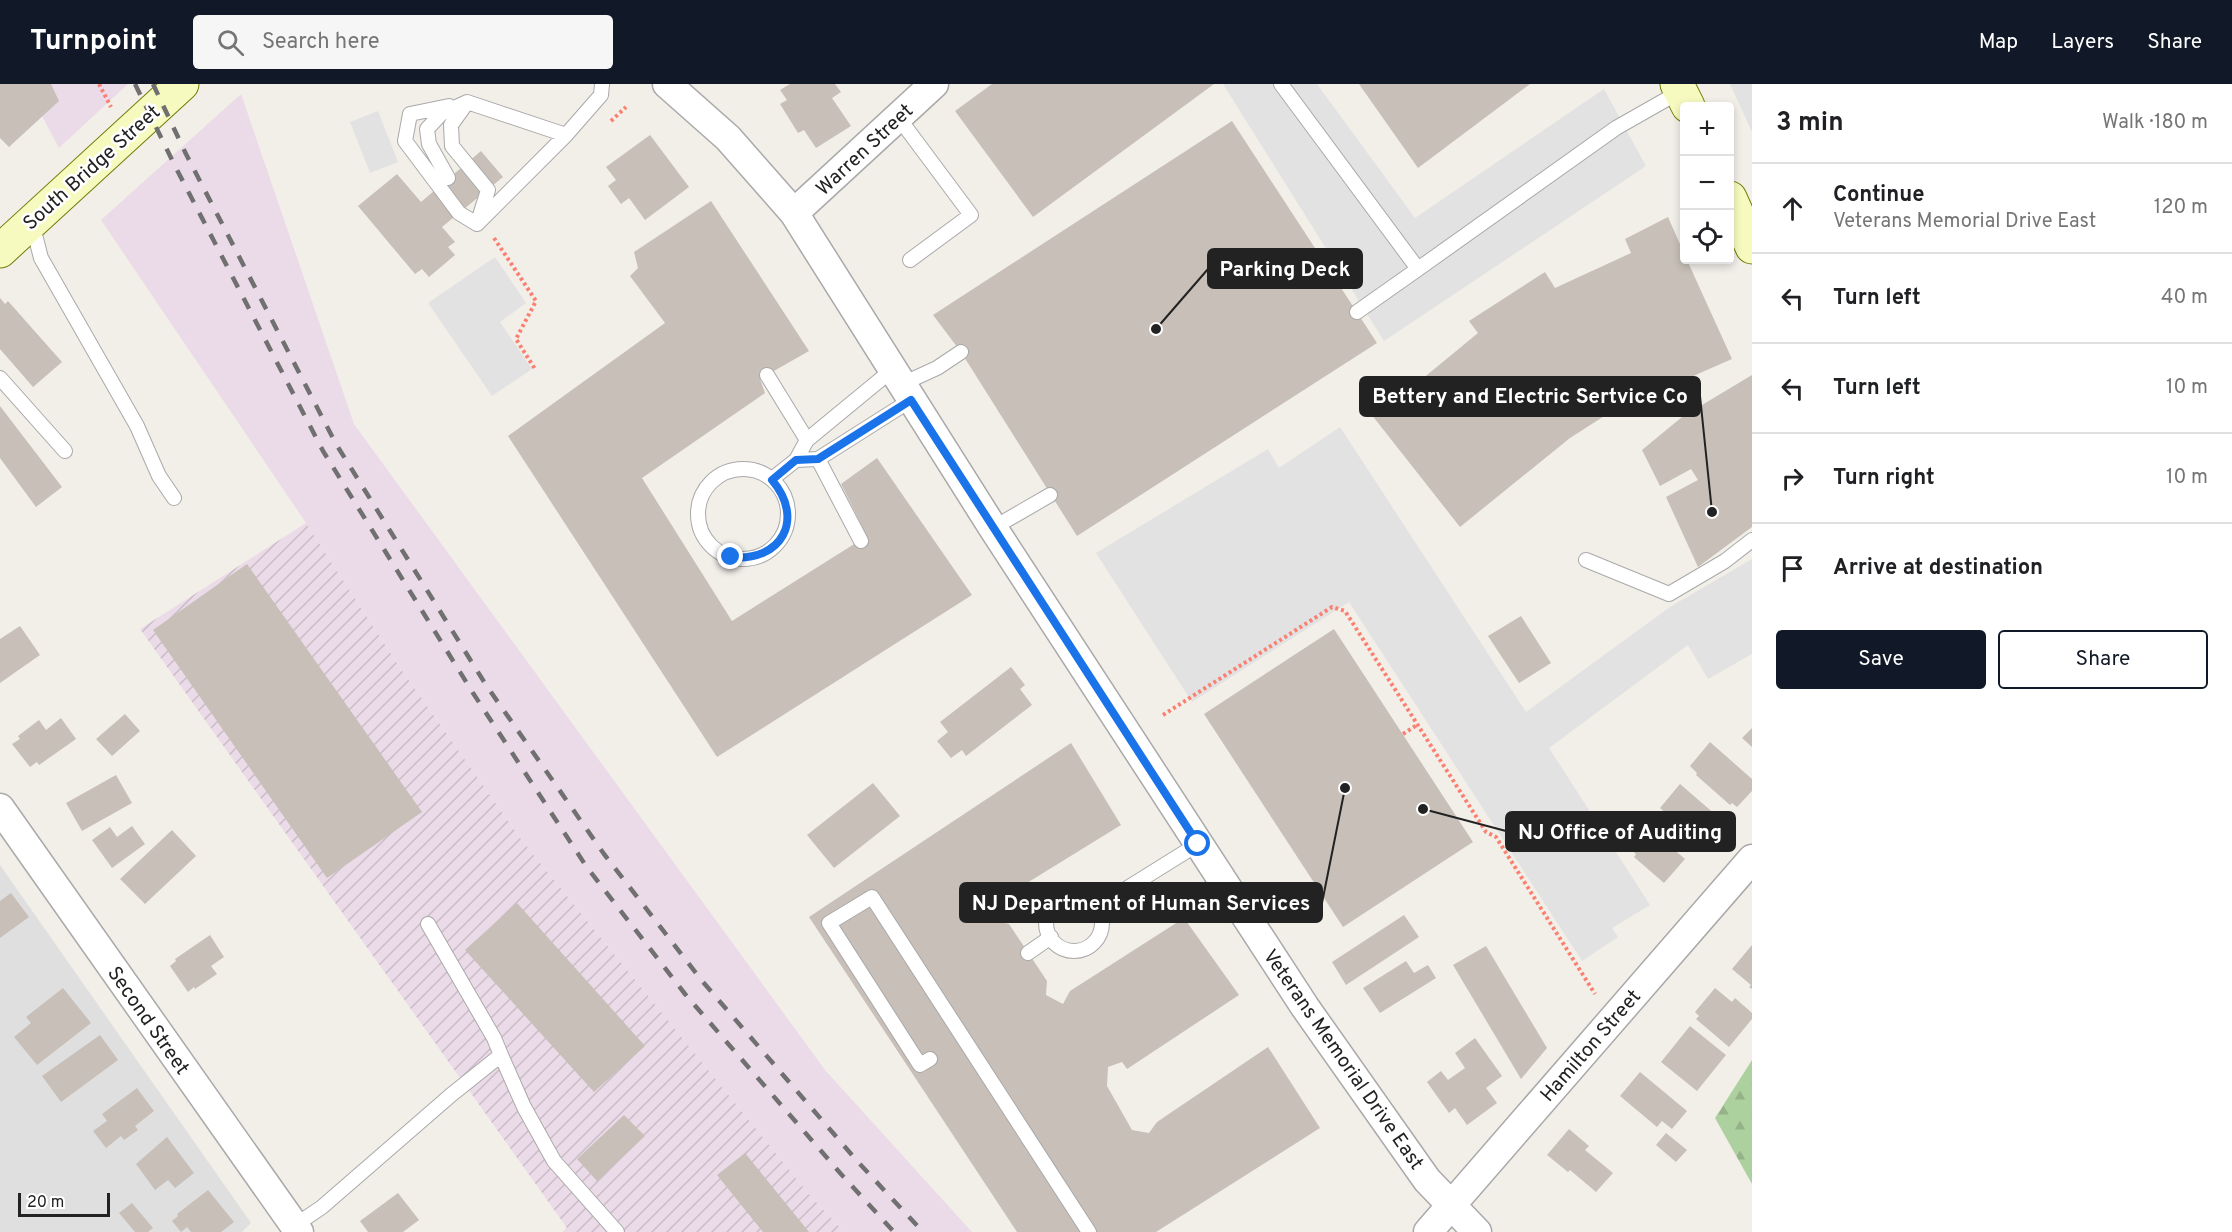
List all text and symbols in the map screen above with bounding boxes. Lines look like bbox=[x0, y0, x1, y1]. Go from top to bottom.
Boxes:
search box bbox=[193, 15, 613, 69]
text: Turnpoint bbox=[30, 24, 157, 60]
icon: search bbox=[214, 26, 247, 59]
text: Search here bbox=[262, 29, 379, 56]
text: Map bbox=[1979, 29, 2018, 56]
text: Layers bbox=[2051, 29, 2114, 56]
text: Share bbox=[2147, 29, 2202, 56]
street label: Warren Street bbox=[811, 99, 920, 202]
street label: South Bridge Street bbox=[18, 100, 166, 237]
map controls bbox=[1680, 102, 1734, 264]
button: + bbox=[1680, 102, 1734, 156]
text: 3 min bbox=[1776, 107, 1844, 140]
text: Walk · 180 m bbox=[2102, 110, 2208, 136]
button: − bbox=[1680, 156, 1734, 210]
text: Continue bbox=[1833, 182, 1924, 209]
icon: ahead bbox=[1776, 192, 1809, 225]
text: 120 m bbox=[2154, 195, 2208, 221]
text: Veterans Memorial Drive East bbox=[1833, 209, 2096, 235]
button: locate bbox=[1680, 210, 1734, 264]
callout: Parking Deck bbox=[1208, 249, 1362, 288]
text: Parking Deck bbox=[1220, 257, 1351, 284]
icon: left bbox=[1776, 282, 1809, 315]
text: Turn left bbox=[1833, 285, 1921, 312]
text: 40 m bbox=[2161, 285, 2208, 311]
icon: left bbox=[1776, 372, 1809, 405]
text: Turn left bbox=[1833, 375, 1921, 402]
text: 10 m bbox=[2166, 375, 2208, 401]
callout: Bettery and Electric Sertvice Co bbox=[1360, 377, 1700, 416]
text: Bettery and Electric Sertvice Co bbox=[1372, 384, 1688, 411]
icon: right bbox=[1776, 462, 1809, 495]
text: Turn right bbox=[1833, 465, 1935, 492]
text: 10 m bbox=[2166, 465, 2208, 491]
route end bbox=[717, 543, 743, 569]
icon: arrive bbox=[1776, 552, 1809, 585]
text: Arrive at destination bbox=[1833, 555, 2043, 582]
button: Save bbox=[1776, 630, 1986, 689]
button: Share bbox=[1998, 630, 2208, 689]
callout: NJ Office of Auditing bbox=[1506, 812, 1735, 851]
text: NJ Office of Auditing bbox=[1518, 820, 1722, 847]
route start bbox=[1184, 830, 1210, 856]
callout: NJ Department of Human Services bbox=[960, 883, 1322, 922]
text: NJ Department of Human Services bbox=[972, 891, 1310, 918]
street label: Veterans Memorial Drive East bbox=[1256, 945, 1429, 1175]
street label: Second Street bbox=[100, 962, 194, 1080]
street label: Hamilton Street bbox=[1535, 985, 1648, 1108]
scale bar bbox=[18, 1190, 110, 1218]
text: 20 m bbox=[27, 1193, 64, 1213]

